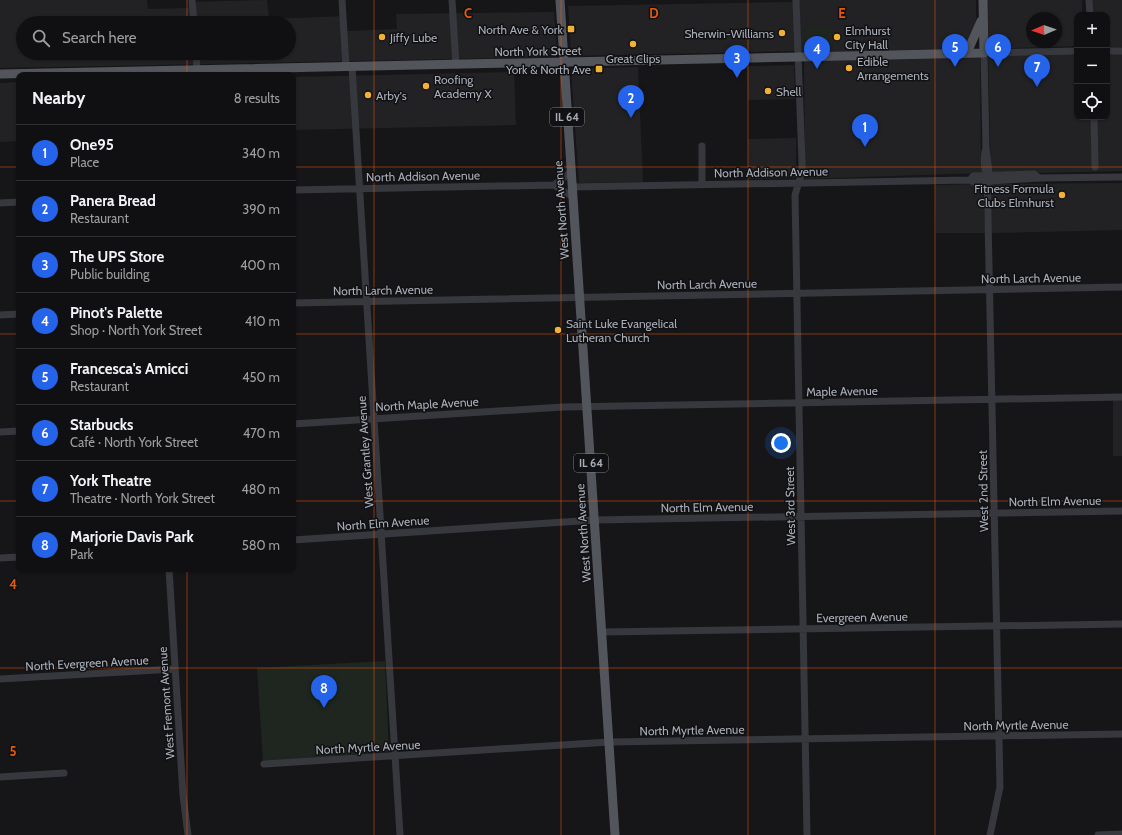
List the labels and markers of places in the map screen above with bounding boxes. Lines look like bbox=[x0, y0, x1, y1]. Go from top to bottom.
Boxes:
place label: North Ave & York bbox=[478, 22, 564, 37]
place label: Elmhurst City Hall bbox=[845, 23, 891, 52]
marker: North Ave & York bbox=[566, 24, 576, 34]
place label: Sherwin-Williams bbox=[684, 26, 774, 41]
marker: Sherwin-Williams bbox=[777, 28, 787, 38]
place label: Jiffy Lube bbox=[389, 30, 437, 45]
marker: Jiffy Lube bbox=[377, 32, 387, 42]
marker: Elmhurst City Hall bbox=[832, 32, 842, 42]
pin: 5 bbox=[942, 34, 968, 67]
pin: 6 bbox=[985, 34, 1011, 67]
pin: 4 bbox=[804, 36, 830, 69]
marker: Great Clips bbox=[628, 39, 638, 49]
pin: 3 bbox=[724, 45, 750, 78]
place label: Great Clips bbox=[606, 51, 660, 66]
place label: Edible Arrangements bbox=[857, 54, 929, 83]
pin: 7 bbox=[1024, 54, 1050, 87]
place label: York & North Ave bbox=[505, 62, 591, 77]
marker: Edible Arrangements bbox=[844, 63, 854, 73]
marker: York & North Ave bbox=[594, 64, 604, 74]
place label: Roofing Academy X bbox=[434, 72, 492, 101]
marker: Roofing Academy X bbox=[421, 81, 431, 91]
place label: Shell bbox=[776, 84, 801, 99]
pin: 2 bbox=[618, 85, 644, 118]
marker: Shell bbox=[763, 86, 773, 96]
place label: Arby's bbox=[376, 88, 407, 103]
marker: Arby's bbox=[363, 90, 373, 100]
pin: 1 bbox=[852, 114, 878, 147]
place label: Fitness Formula Clubs Elmhurst bbox=[974, 181, 1054, 210]
marker: Fitness Formula Clubs Elmhurst bbox=[1057, 190, 1067, 200]
place label: Saint Luke Evangelical Lutheran Church bbox=[566, 316, 677, 345]
marker: Saint Luke Evangelical Lutheran Church bbox=[553, 325, 563, 335]
pin: 8 bbox=[311, 675, 337, 708]

